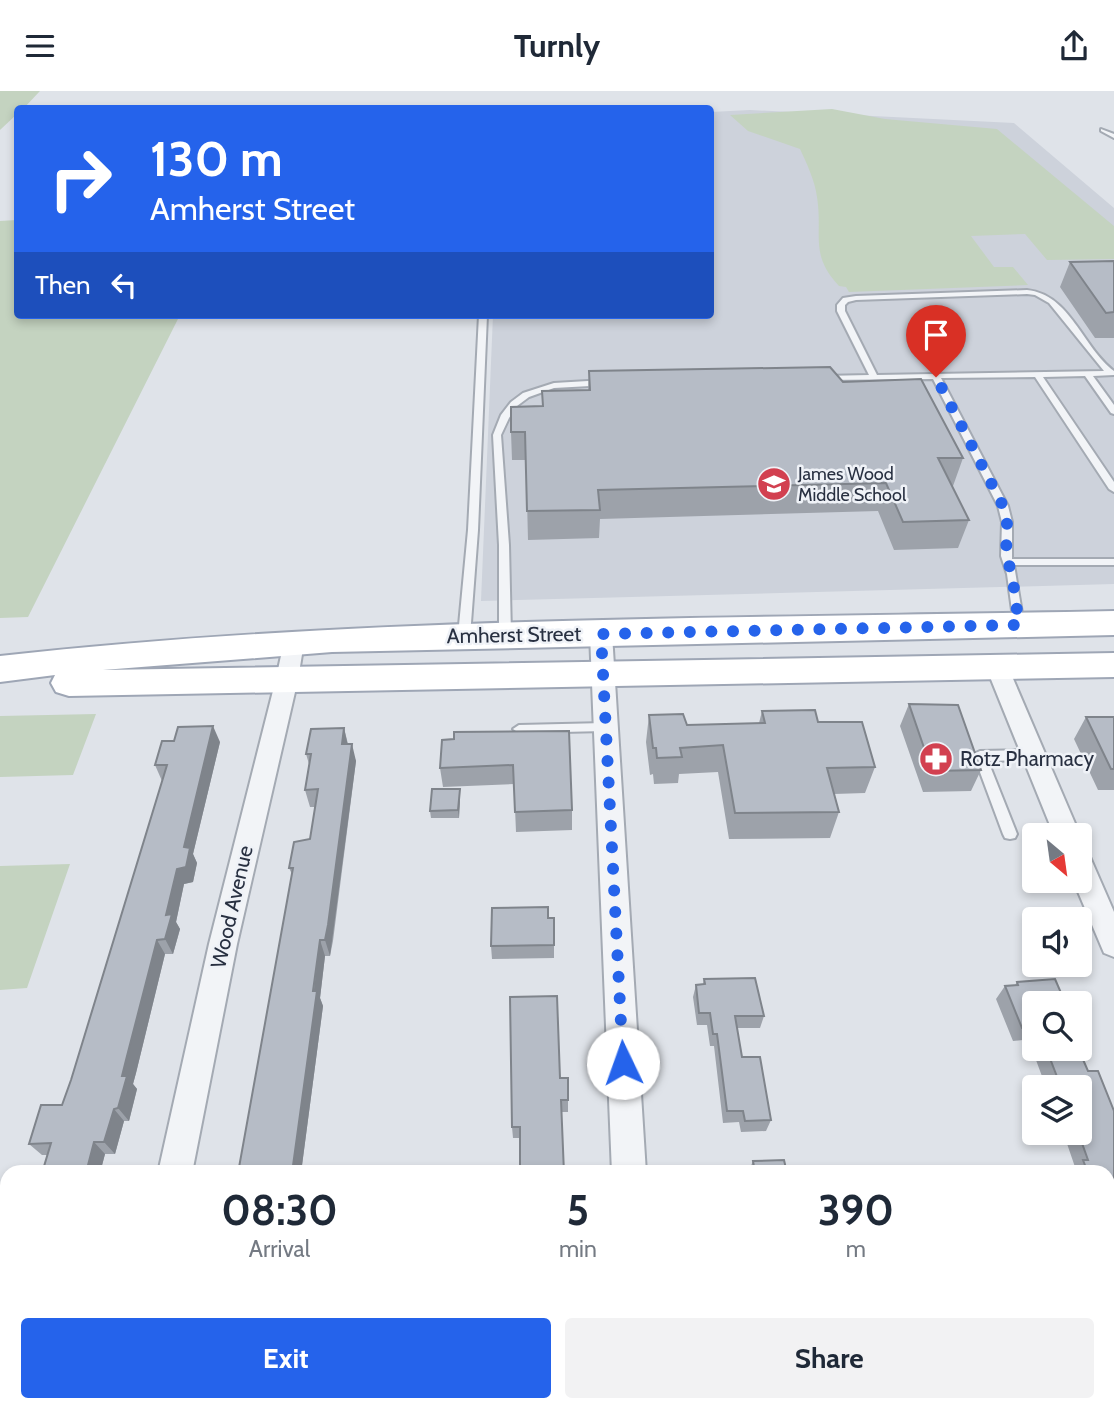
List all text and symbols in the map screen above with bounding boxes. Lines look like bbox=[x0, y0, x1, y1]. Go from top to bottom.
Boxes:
text: Turnly bbox=[514, 26, 600, 65]
icon: menu bbox=[21, 27, 59, 65]
icon: share bbox=[1055, 27, 1093, 65]
text: 130 m bbox=[150, 129, 283, 188]
icon: right bbox=[35, 133, 126, 224]
text: Amherst Street bbox=[150, 189, 355, 228]
icon: left bbox=[105, 266, 143, 304]
text: Then bbox=[35, 269, 91, 301]
pin bbox=[906, 305, 966, 377]
icon: arrive bbox=[917, 316, 955, 354]
place label: James Wood Middle School bbox=[797, 463, 907, 506]
school or university icon: James Wood Middle School bbox=[755, 465, 793, 503]
street label: Amherst Street bbox=[446, 621, 581, 648]
pharmacy icon: Rotz Pharmacy bbox=[917, 740, 955, 778]
place label: Rotz Pharmacy bbox=[960, 746, 1094, 771]
north arrow bbox=[1022, 823, 1092, 893]
map controls bbox=[1022, 823, 1092, 1145]
street label: Wood Avenue bbox=[205, 843, 258, 971]
button: sound bbox=[1022, 907, 1092, 977]
button: search bbox=[1022, 991, 1092, 1061]
position arrow bbox=[586, 1026, 660, 1100]
button: layers bbox=[1022, 1075, 1092, 1145]
text: 08:30 bbox=[221, 1184, 338, 1236]
text: 5 bbox=[567, 1184, 589, 1236]
text: 390 bbox=[818, 1184, 894, 1236]
text: Arrival bbox=[249, 1235, 310, 1263]
text: min bbox=[559, 1235, 597, 1263]
text: m bbox=[846, 1235, 866, 1263]
button: Exit bbox=[21, 1318, 551, 1398]
button: Share bbox=[565, 1318, 1094, 1398]

